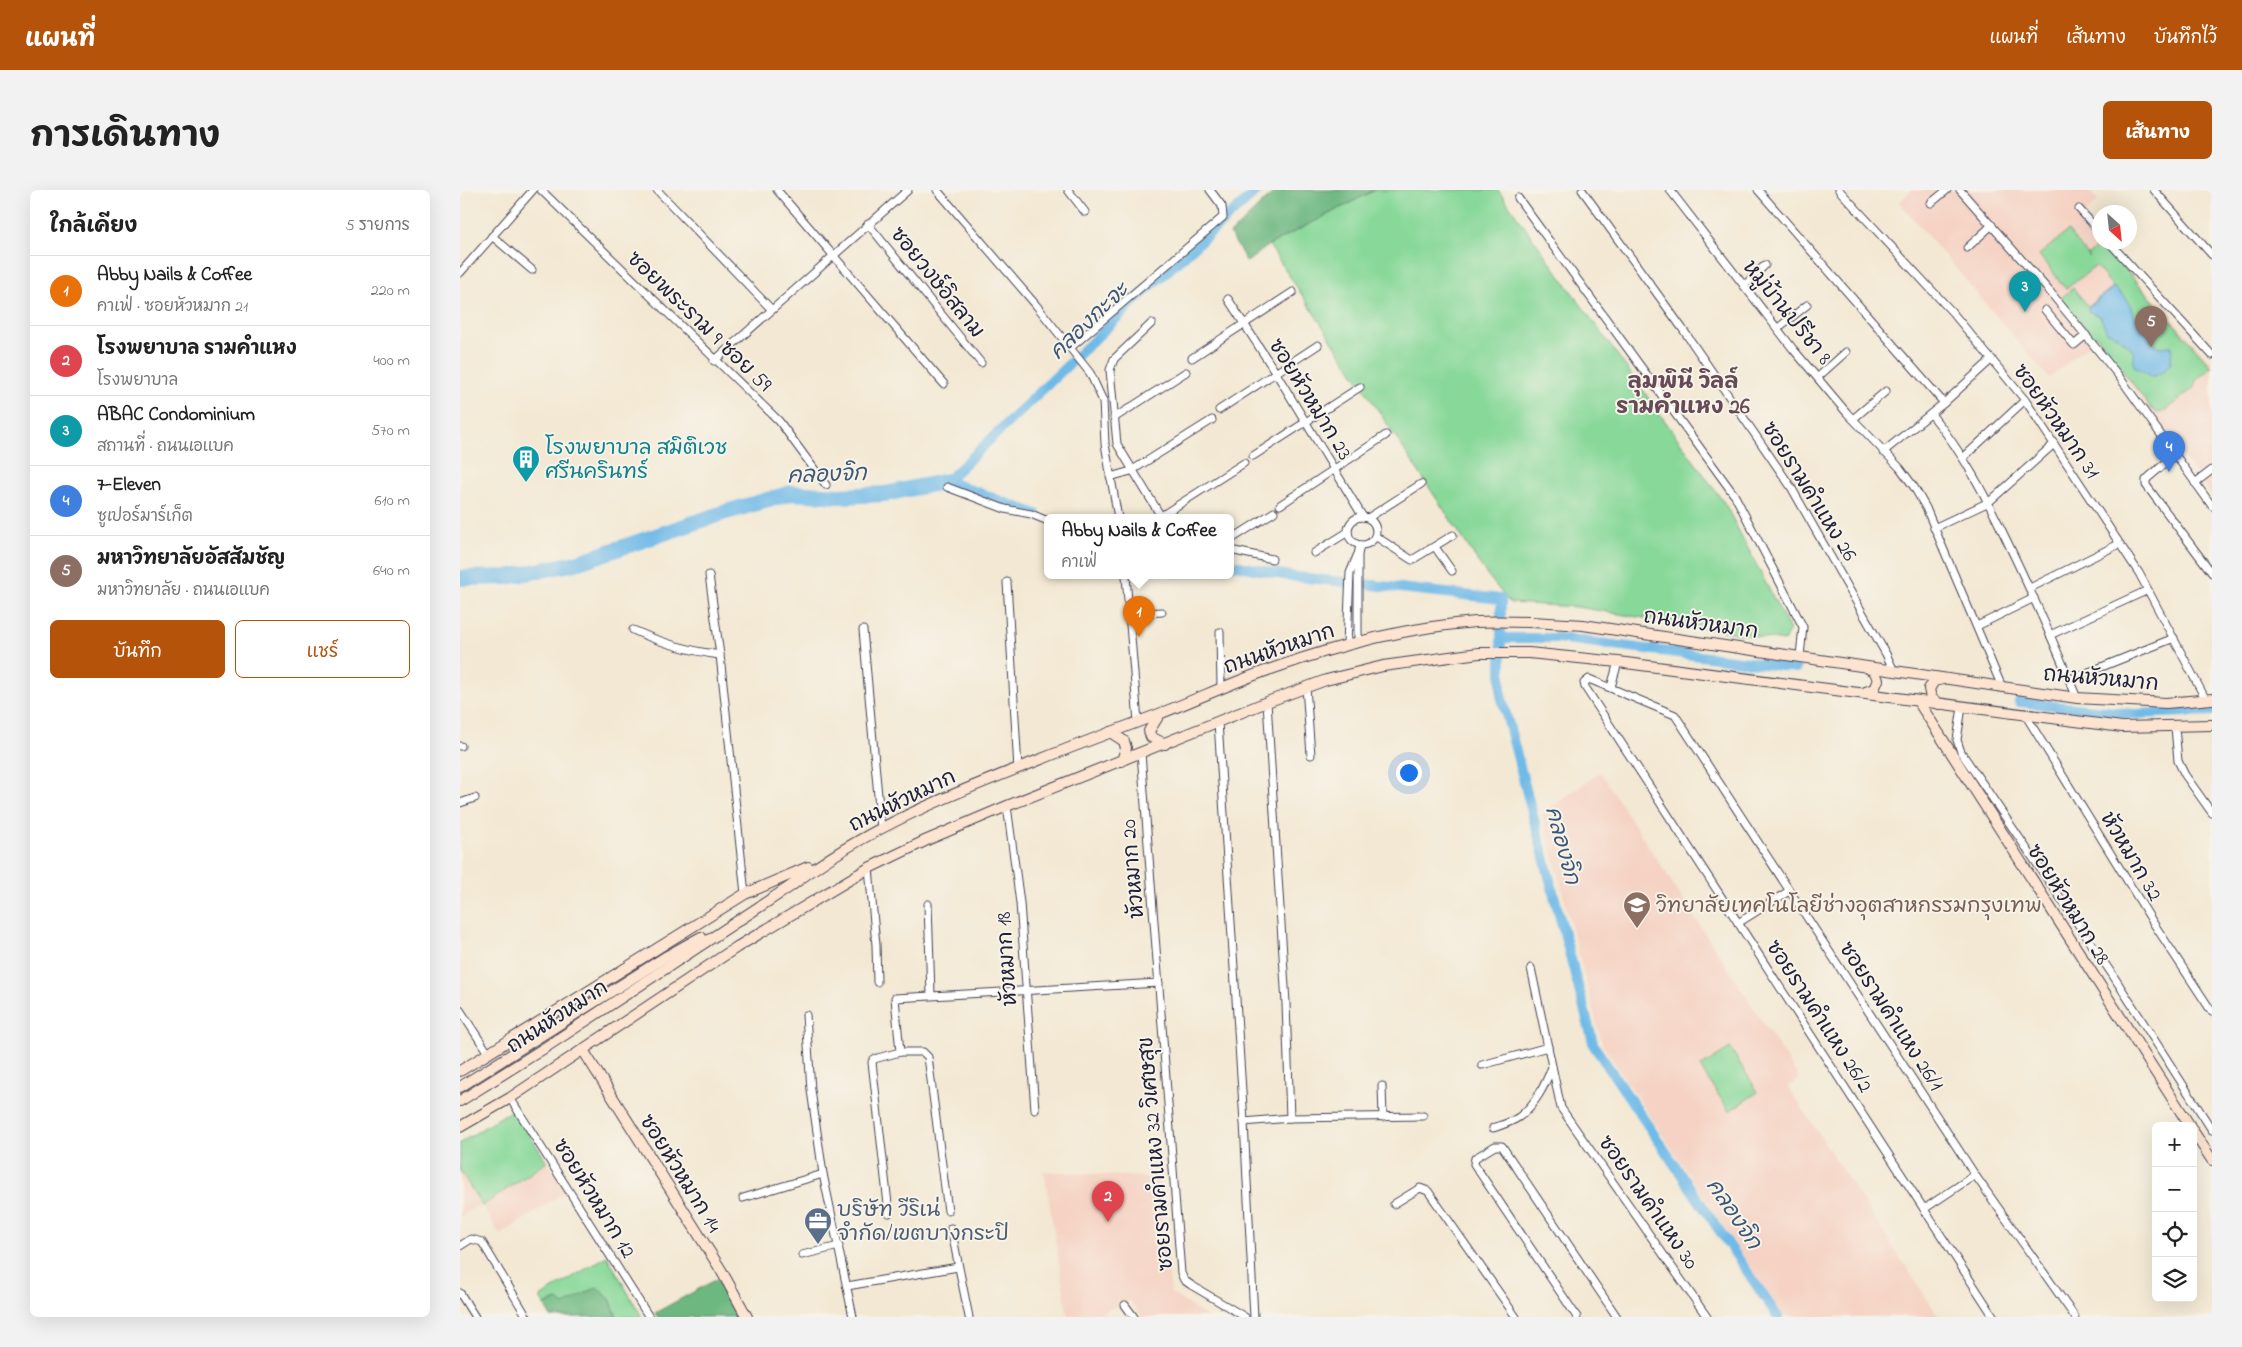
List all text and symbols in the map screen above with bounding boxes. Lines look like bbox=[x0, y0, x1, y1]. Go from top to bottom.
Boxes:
text: แผนที่ bbox=[25, 23, 95, 58]
text: แผนที่ bbox=[1990, 26, 2038, 52]
text: เส้นทาง bbox=[2066, 26, 2126, 52]
text: บันทึกไว้ bbox=[2154, 26, 2217, 52]
button: เส้นทาง bbox=[2103, 101, 2212, 159]
text: การเดินทาง bbox=[30, 112, 220, 163]
north arrow bbox=[2092, 205, 2137, 250]
text: ใกล้เคียง bbox=[50, 212, 137, 242]
text: 5 รายการ bbox=[346, 214, 410, 238]
street label: ซอยวงษ์อิสลาม bbox=[882, 221, 991, 345]
street label: ซอยพระราม 9 ซอย 59 bbox=[619, 245, 778, 400]
street label: หมู่บ้านปรีชา 8 bbox=[1735, 254, 1838, 372]
text: Abby Nails & Coffee bbox=[97, 262, 252, 289]
pin: 3 bbox=[2009, 271, 2041, 312]
water label: คลองกะจะ bbox=[1043, 275, 1138, 368]
text: 1 bbox=[63, 279, 69, 303]
text: 220 m bbox=[371, 279, 410, 303]
text: คาเฟ่ · ซอยหัวหมาก 21 bbox=[97, 295, 248, 319]
pin: 5 bbox=[2135, 306, 2167, 347]
street label: ซอยหัวหมาก 23 bbox=[1260, 334, 1359, 467]
text: โรงพยาบาล รามคำแหง bbox=[97, 336, 297, 363]
text: 2 bbox=[62, 349, 70, 373]
text: 400 m bbox=[373, 349, 410, 373]
street label: ซอยหัวหมาก 31 bbox=[2005, 358, 2106, 486]
district label: ลุมพินี วิลล์ รามคำแหง 26 bbox=[1616, 366, 1750, 424]
text: โรงพยาบาล bbox=[97, 369, 178, 393]
text: ABAC Condominium bbox=[97, 402, 255, 429]
street label: ซอยรามคำแหง 26 bbox=[1753, 416, 1863, 568]
text: 3 bbox=[63, 419, 69, 443]
text: 570 m bbox=[371, 419, 410, 443]
pin: 4 bbox=[2153, 431, 2185, 472]
place label: โรงพยาบาล สมิติเวช ศรีนครินทร์ bbox=[545, 434, 727, 488]
text: สถานที่ · ถนนเอแบค bbox=[97, 435, 234, 459]
building icon: โรงพยาบาล สมิติเวช ศรีนครินทร์ bbox=[511, 444, 541, 483]
water label: คลองจิก bbox=[787, 459, 869, 493]
text: 7-Eleven bbox=[97, 472, 161, 499]
text: 4 bbox=[63, 489, 69, 513]
text: 610 m bbox=[375, 489, 410, 513]
text: ซูเปอร์มาร์เก็ต bbox=[97, 505, 193, 529]
popup bbox=[1044, 514, 1234, 579]
text: Abby Nails & Coffee bbox=[1061, 518, 1217, 545]
text: มหาวิทยาลัยอัสสัมชัญ bbox=[97, 546, 285, 573]
text: คาเฟ่ bbox=[1061, 551, 1097, 575]
text: 5 bbox=[61, 559, 71, 583]
text: 640 m bbox=[373, 559, 410, 583]
text: มหาวิทยาลัย · ถนนเอแบค bbox=[97, 579, 270, 603]
pin: 1 bbox=[1123, 596, 1155, 637]
street label: ถนนหัวหมาก bbox=[1641, 602, 1760, 648]
street label: ถนนหัวหมาก bbox=[1220, 617, 1339, 683]
button: บันทึก bbox=[50, 620, 225, 678]
button: แชร์ bbox=[235, 620, 410, 678]
street label: ถนนหัวหมาก bbox=[2042, 660, 2160, 700]
your location bbox=[1396, 760, 1422, 786]
street label: ถนนหัวหมาก bbox=[844, 763, 961, 841]
water label: คลองจิก bbox=[1535, 803, 1587, 890]
street label: หัวหมาก 32 bbox=[2092, 807, 2169, 907]
street label: หัวหมาก 20 bbox=[1115, 818, 1153, 920]
street label: ซอยหัวหมาก 28 bbox=[2018, 839, 2116, 971]
school or university icon: วิทยาลัยเทคโนโลยีช่างอุตสาหกรรมกรุงเทพ bbox=[1622, 890, 1652, 929]
place label: วิทยาลัยเทคโนโลยีช่างอุตสาหกรรมกรุงเทพ bbox=[1656, 892, 2042, 922]
street label: หัวหมาก 18 bbox=[990, 911, 1026, 1007]
street label: ซอยรามคำแหง 26/2 bbox=[1758, 935, 1879, 1099]
street label: ซอยรามคำแหง 26/1 bbox=[1831, 937, 1950, 1098]
street label: ถนนหัวหมาก bbox=[501, 974, 615, 1062]
street label: ซอยรามคำแหง 32 วิเศษสุข bbox=[1132, 1036, 1182, 1272]
street label: ซอยหัวหมาก 14 bbox=[631, 1109, 728, 1239]
map controls bbox=[2152, 1122, 2197, 1302]
button: + bbox=[2152, 1122, 2197, 1167]
street label: ซอยรามคำแหง 30 bbox=[1590, 1130, 1705, 1276]
street label: ซอยหัวหมาก 12 bbox=[544, 1133, 642, 1265]
button: − bbox=[2152, 1167, 2197, 1212]
water label: คลองจิก bbox=[1697, 1173, 1769, 1258]
pin: 2 bbox=[1092, 1181, 1124, 1222]
place label: บริษัท วีริเน่ จำกัด/เขตบางกระปิ bbox=[837, 1196, 1009, 1250]
office icon: บริษัท วีริเน่ จำกัด/เขตบางกระปิ bbox=[803, 1206, 833, 1245]
button: locate bbox=[2152, 1212, 2197, 1257]
button: layers bbox=[2152, 1257, 2197, 1302]

